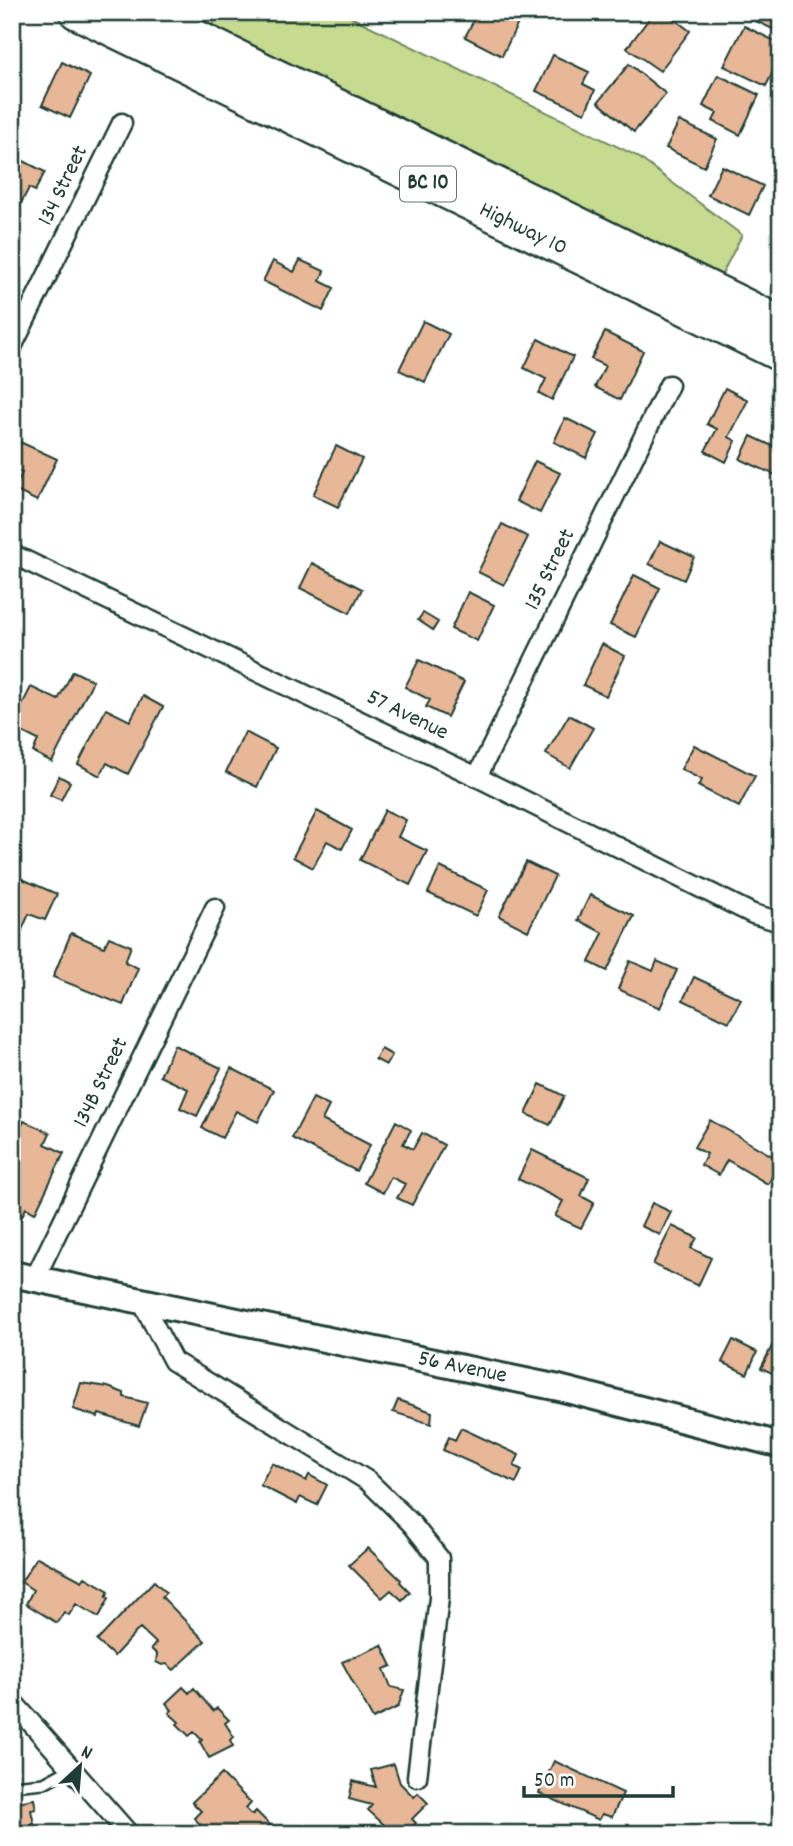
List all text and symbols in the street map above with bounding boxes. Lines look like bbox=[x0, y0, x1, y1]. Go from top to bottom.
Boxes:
street label: 134 Street bbox=[30, 140, 98, 232]
road number: BC 10 bbox=[400, 166, 456, 202]
street label: Highway 10 bbox=[473, 194, 573, 265]
street label: 135 Street bbox=[517, 524, 585, 616]
street label: 57 Avenue bbox=[360, 682, 454, 750]
street label: 134B Street bbox=[66, 1032, 138, 1134]
street label: 56 Avenue bbox=[415, 1342, 510, 1393]
north arrow bbox=[46, 1730, 116, 1800]
text: N bbox=[76, 1740, 96, 1768]
scale bar bbox=[524, 1755, 672, 1799]
text: 50 m bbox=[534, 1767, 574, 1797]

